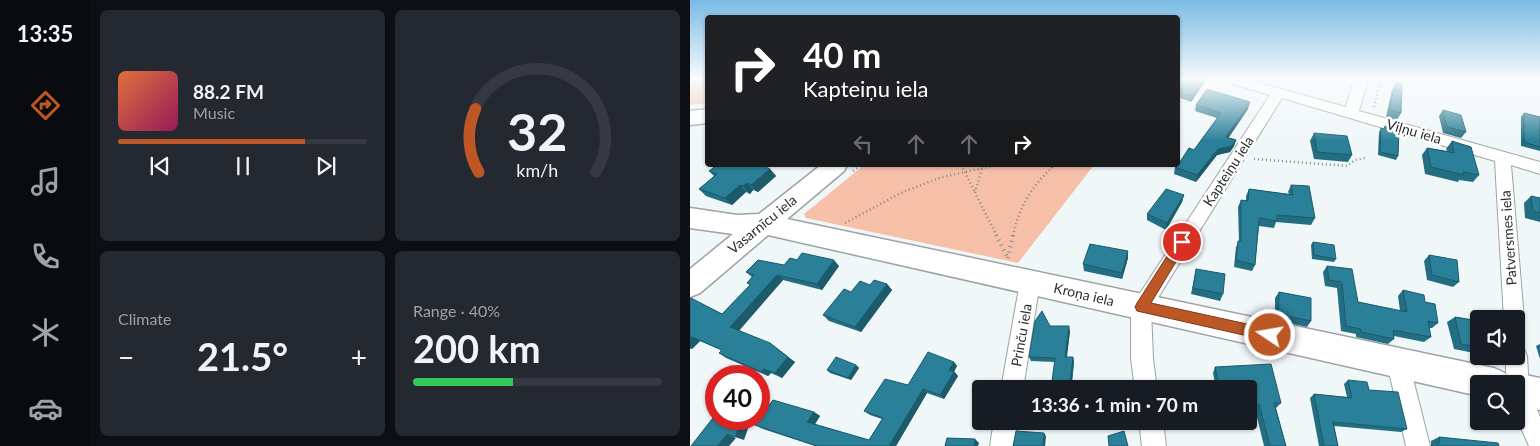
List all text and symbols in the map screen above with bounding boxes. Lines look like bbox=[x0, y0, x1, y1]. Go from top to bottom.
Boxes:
text: 13:35 bbox=[17, 20, 73, 47]
text: 40 m bbox=[803, 33, 881, 75]
icon: right bbox=[720, 35, 785, 100]
text: Kapteiņu iela bbox=[803, 75, 929, 102]
text: 88.2 FM bbox=[193, 80, 264, 103]
icon: directions bbox=[28, 88, 63, 123]
text: 32 bbox=[507, 100, 568, 162]
text: Music bbox=[193, 103, 235, 122]
street label: Viļņu iela bbox=[1385, 115, 1443, 147]
icon: left bbox=[849, 130, 877, 158]
icon: ahead bbox=[902, 130, 930, 158]
icon: ahead bbox=[955, 130, 983, 158]
icon: right bbox=[1008, 130, 1036, 158]
street label: Kapteiņu iela bbox=[1199, 133, 1257, 209]
icon: previous bbox=[146, 152, 174, 180]
icon: pause bbox=[229, 152, 257, 180]
icon: next bbox=[312, 152, 340, 180]
text: km/h bbox=[517, 159, 558, 181]
icon: music bbox=[28, 164, 63, 199]
street label: Patversmes iela bbox=[1496, 190, 1520, 286]
street label: Vasarnīcu iela bbox=[724, 191, 800, 257]
pin bbox=[1161, 221, 1203, 263]
icon: arrive bbox=[1168, 228, 1196, 256]
icon: phone bbox=[28, 239, 63, 274]
street label: Kroņa iela bbox=[1052, 279, 1116, 309]
text: Range · 40% bbox=[413, 301, 500, 320]
street label: Prinču iela bbox=[1007, 302, 1035, 368]
position arrow bbox=[1243, 308, 1295, 360]
text: Climate bbox=[118, 309, 171, 328]
map controls bbox=[1470, 310, 1525, 430]
button: sound bbox=[1470, 310, 1525, 365]
icon: climate bbox=[28, 315, 63, 350]
text: 200 km bbox=[413, 325, 541, 371]
text: 21.5° bbox=[197, 333, 288, 379]
text: − bbox=[118, 340, 134, 374]
text: + bbox=[351, 340, 367, 374]
speed limit sign: 40 bbox=[705, 365, 770, 430]
button: search bbox=[1470, 375, 1525, 430]
icon: car bbox=[28, 391, 63, 426]
text: 13:36 · 1 min · 70 m bbox=[1031, 393, 1198, 416]

